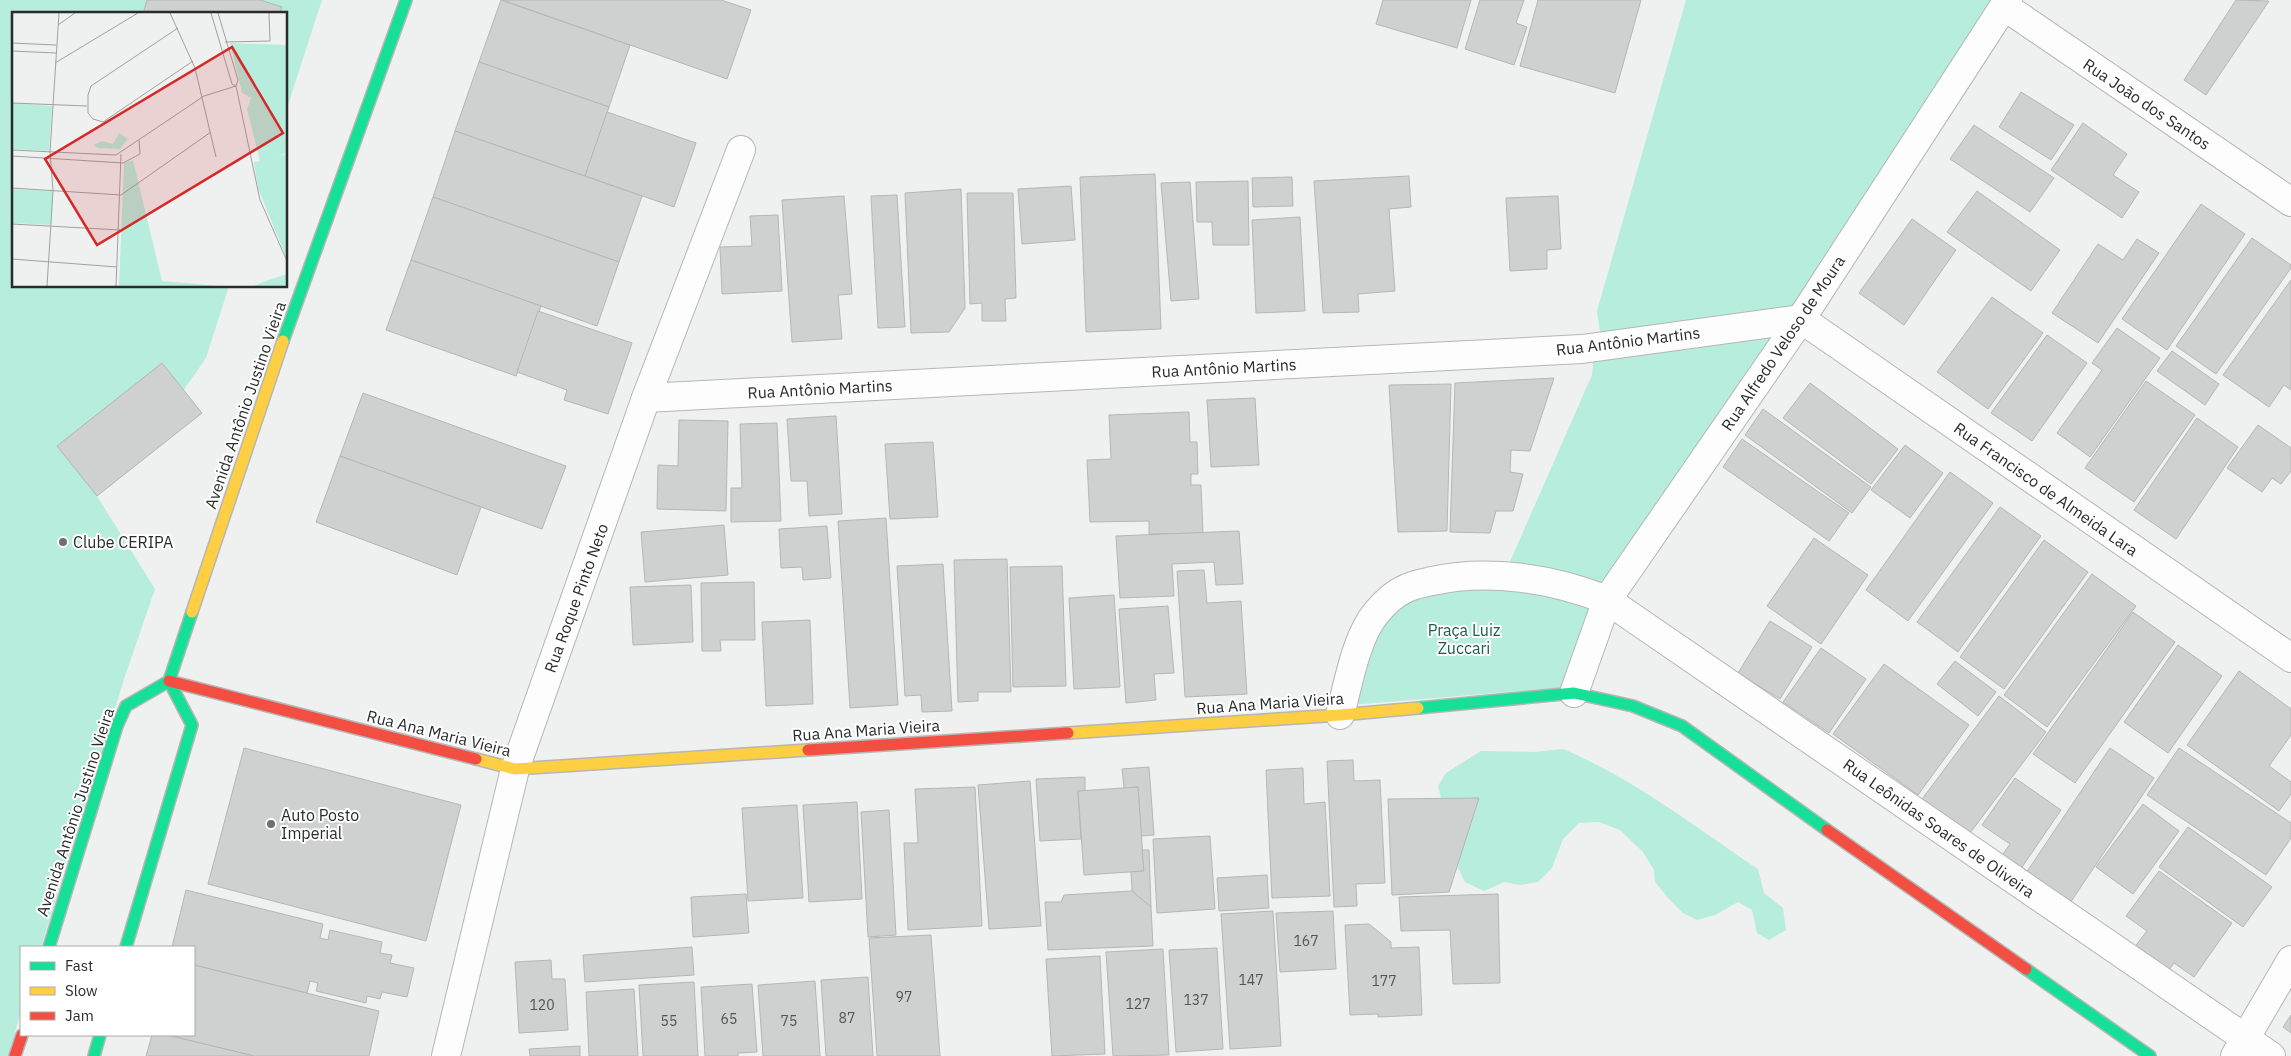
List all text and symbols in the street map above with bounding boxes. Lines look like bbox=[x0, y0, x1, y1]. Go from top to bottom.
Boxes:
inset map bbox=[12, 12, 288, 288]
street label: Rua João dos Santos bbox=[2080, 54, 2214, 154]
street label: Rua Alfredo Veloso de Moura bbox=[1717, 251, 1849, 434]
street label: Avenida Antônio Justino Vieira bbox=[200, 298, 290, 511]
street label: Rua Antônio Martins bbox=[1555, 322, 1701, 360]
street label: Rua Antônio Martins bbox=[1151, 354, 1297, 382]
street label: Rua Antônio Martins bbox=[747, 375, 893, 403]
street label: Rua Francisco de Almeida Lara bbox=[1950, 418, 2142, 561]
street label: Rua Roque Pinto Neto bbox=[540, 521, 612, 675]
place label: Clube CERIPA bbox=[73, 532, 173, 552]
marker: Clube CERIPA bbox=[57, 536, 69, 548]
park label: Praça Luiz Zuccari bbox=[1428, 620, 1500, 658]
street label: Rua Ana Maria Vieira bbox=[1196, 688, 1345, 718]
street label: Avenida Antônio Justino Vieira bbox=[32, 705, 118, 919]
street label: Rua Ana Maria Vieira bbox=[365, 705, 514, 761]
street label: Rua Ana Maria Vieira bbox=[792, 715, 941, 745]
street label: Rua Leônidas Soares de Oliveira bbox=[1839, 754, 2039, 902]
place label: Auto Posto Imperial bbox=[281, 805, 359, 843]
marker: Auto Posto Imperial bbox=[265, 818, 277, 830]
house number: 167 bbox=[1293, 932, 1319, 950]
legend bbox=[20, 946, 195, 1036]
text: Fast bbox=[65, 956, 93, 975]
house number: 147 bbox=[1238, 971, 1264, 989]
house number: 177 bbox=[1371, 972, 1397, 990]
text: Slow bbox=[65, 981, 98, 1000]
house number: 97 bbox=[896, 988, 912, 1006]
house number: 137 bbox=[1183, 991, 1209, 1009]
house number: 127 bbox=[1125, 995, 1151, 1013]
house number: 120 bbox=[529, 996, 555, 1014]
text: Jam bbox=[65, 1006, 94, 1025]
house number: 87 bbox=[839, 1009, 855, 1027]
house number: 65 bbox=[721, 1010, 737, 1028]
house number: 55 bbox=[661, 1012, 677, 1030]
house number: 75 bbox=[781, 1012, 797, 1030]

